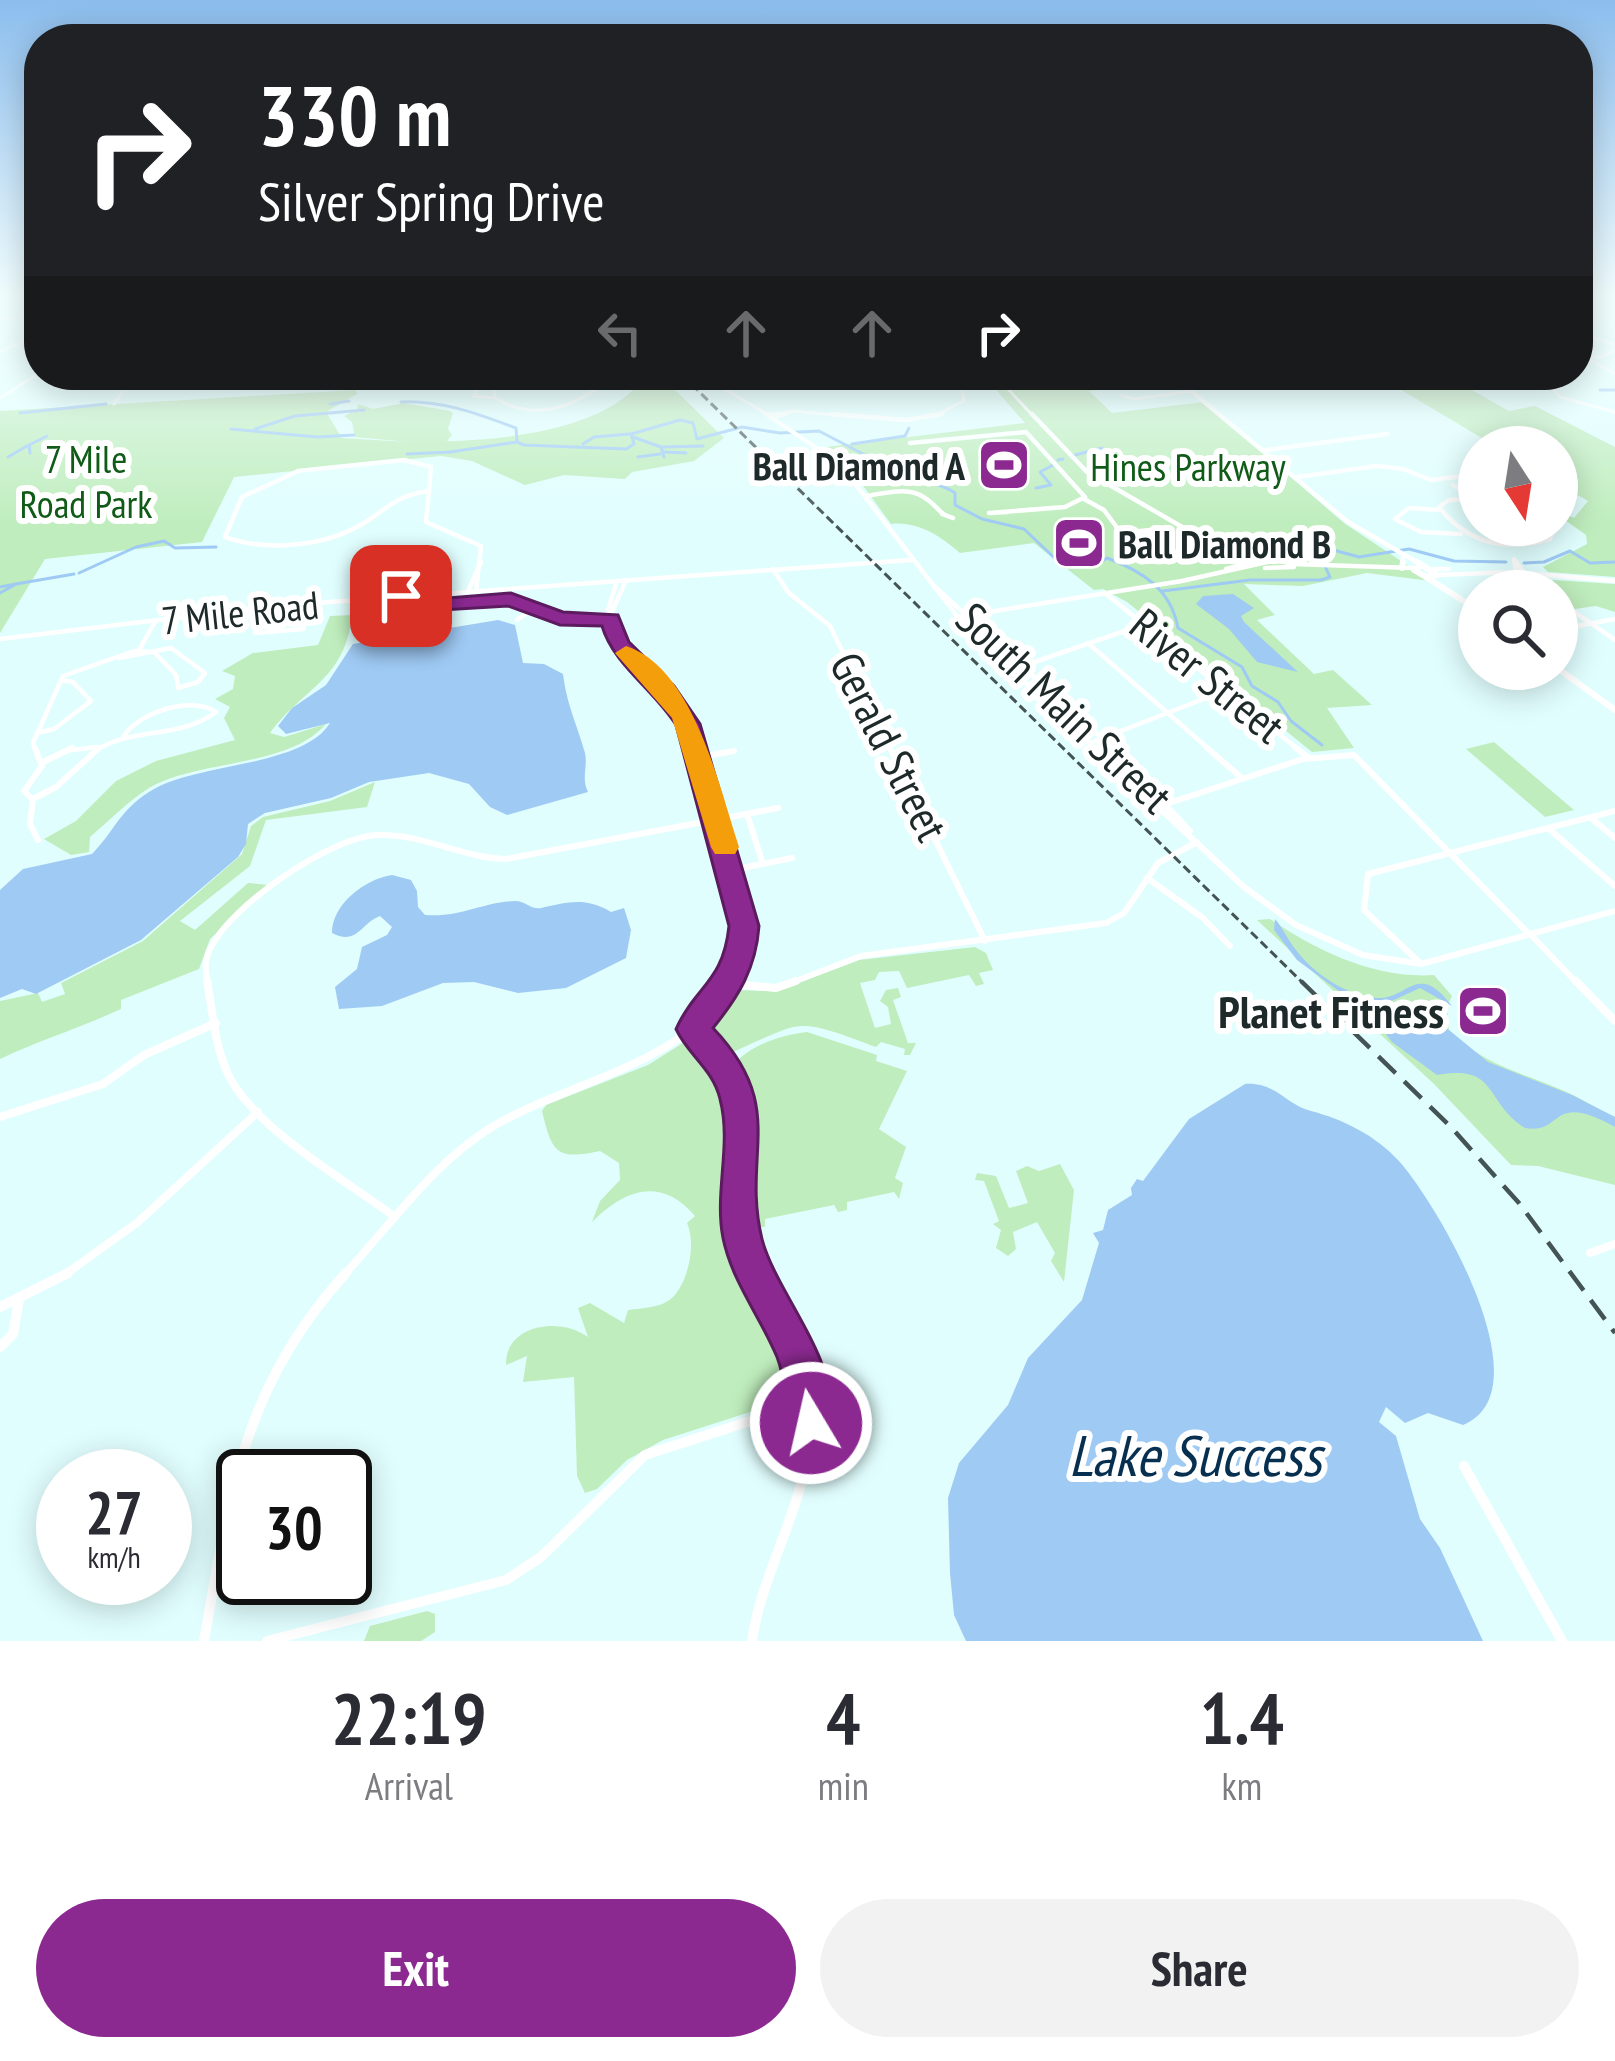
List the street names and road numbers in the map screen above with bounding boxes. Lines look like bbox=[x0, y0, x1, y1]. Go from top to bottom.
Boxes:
street label: 7 Mile Road bbox=[159, 578, 321, 646]
street label: South Main Street bbox=[945, 589, 1186, 825]
street label: River Street bbox=[1119, 595, 1298, 755]
street label: Gerald Street bbox=[818, 642, 962, 850]

